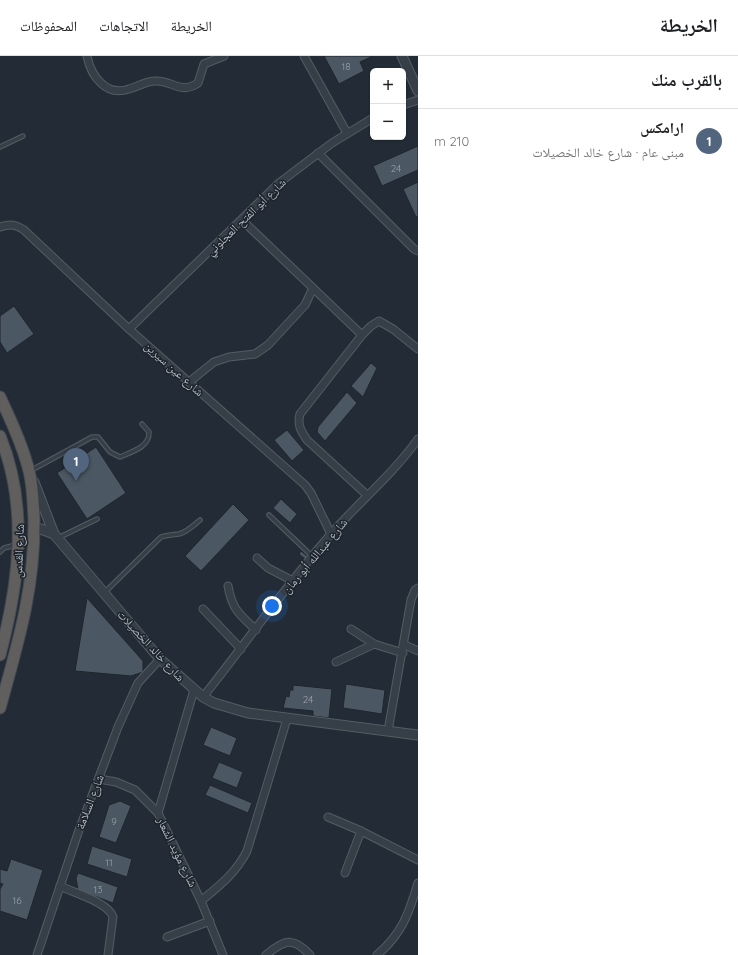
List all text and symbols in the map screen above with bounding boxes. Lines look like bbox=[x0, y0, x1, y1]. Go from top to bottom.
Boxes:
text: الخريطة bbox=[660, 13, 718, 37]
text: المحفوظات bbox=[20, 17, 77, 35]
text: الاتجاهات bbox=[99, 17, 149, 35]
text: الخريطة bbox=[171, 17, 212, 35]
house number: 18 bbox=[341, 60, 351, 73]
map controls bbox=[370, 68, 406, 140]
button: + bbox=[370, 68, 406, 104]
text: بالقرب منك bbox=[651, 69, 722, 90]
button: − bbox=[370, 104, 406, 140]
text: ارامكس bbox=[640, 118, 684, 137]
text: 210 m bbox=[434, 133, 469, 149]
text: 1 bbox=[706, 133, 712, 149]
text: مبنى عام · شارع خالد الخصيلات bbox=[533, 144, 684, 160]
house number: 24 bbox=[391, 162, 401, 175]
street label: شارع أبو الفتح العجلوني bbox=[203, 175, 291, 261]
street label: شارع عين سيرين bbox=[141, 338, 207, 400]
pin: 1 bbox=[63, 448, 89, 481]
street label: شارع عبدالله أبو رمان bbox=[279, 515, 351, 597]
street label: شارع القدس bbox=[10, 524, 28, 578]
your location bbox=[262, 596, 282, 616]
street label: شارع خالد الخصيلات bbox=[114, 607, 188, 685]
house number: 24 bbox=[303, 693, 313, 706]
street label: شارع السلامة bbox=[72, 772, 108, 832]
street label: شارع مؤيد الشعار bbox=[153, 813, 201, 890]
house number: 9 bbox=[111, 815, 117, 828]
house number: 11 bbox=[105, 856, 113, 869]
house number: 13 bbox=[94, 883, 102, 896]
house number: 16 bbox=[12, 894, 22, 907]

